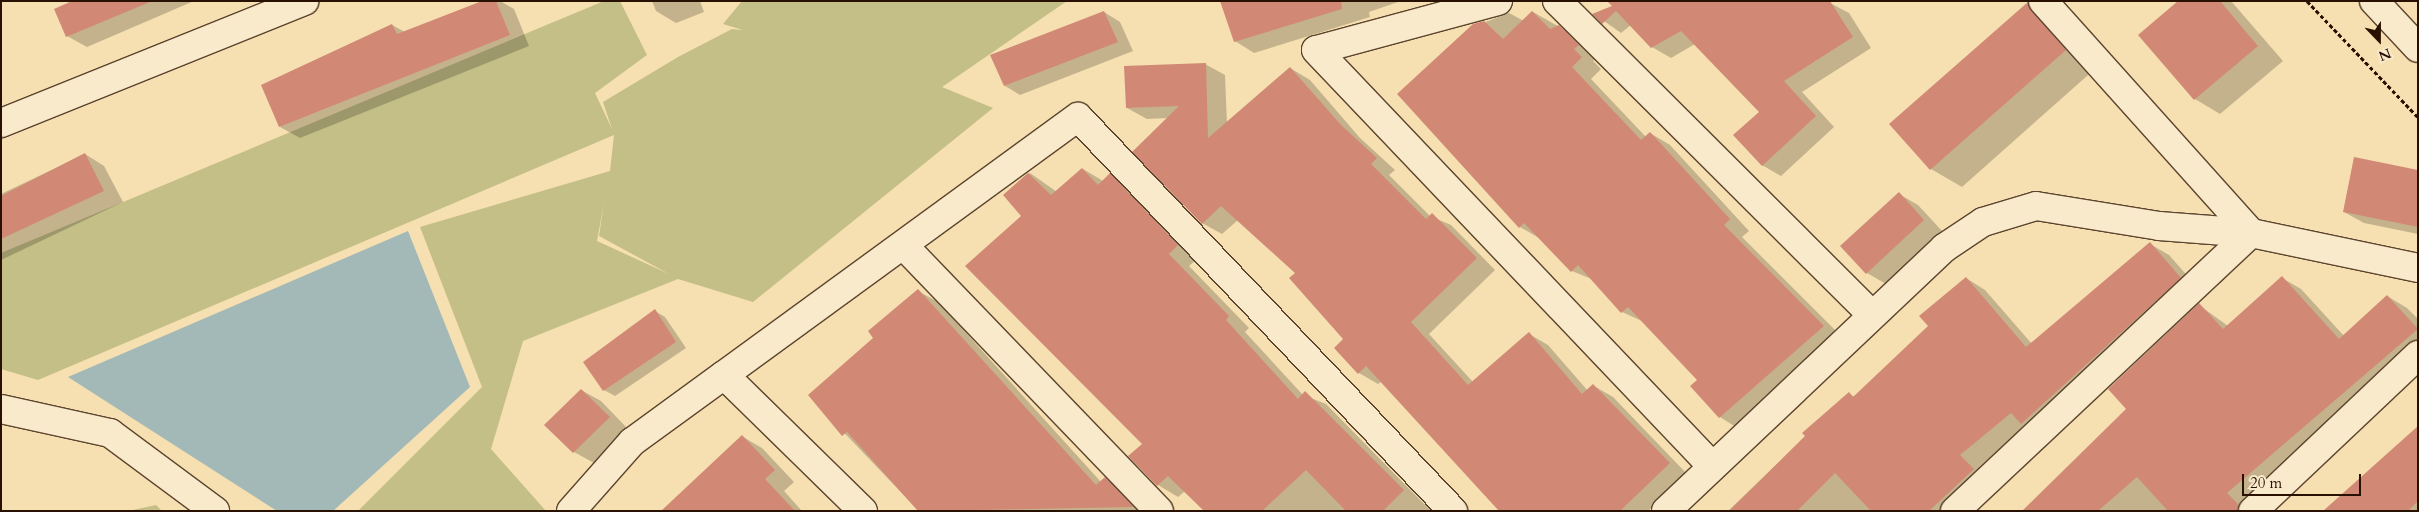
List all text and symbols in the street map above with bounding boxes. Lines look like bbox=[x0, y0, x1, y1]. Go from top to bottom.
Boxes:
north arrow bbox=[2354, 15, 2404, 65]
text: N bbox=[2376, 43, 2394, 65]
scale bar bbox=[2244, 464, 2363, 496]
text: 20 m bbox=[2250, 473, 2282, 493]

